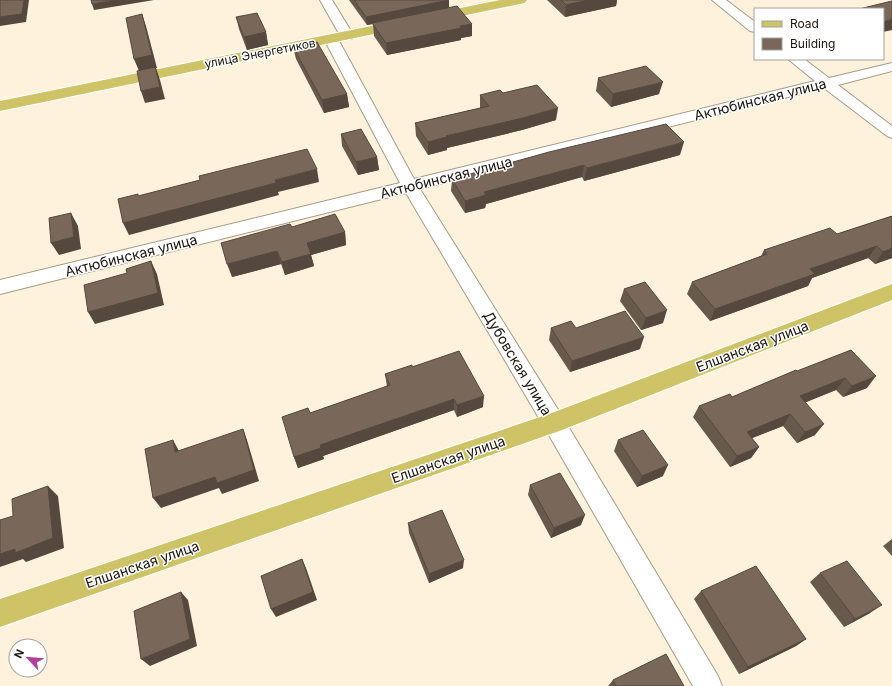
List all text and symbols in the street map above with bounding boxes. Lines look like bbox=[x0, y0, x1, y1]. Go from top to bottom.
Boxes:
legend bbox=[754, 8, 884, 60]
text: Road bbox=[790, 16, 819, 31]
street label: улица Энергетиков bbox=[203, 35, 317, 71]
text: Building bbox=[790, 36, 835, 51]
street label: Актюбинская улица bbox=[692, 74, 828, 124]
street label: Актюбинская улица bbox=[378, 152, 514, 202]
street label: Актюбинская улица bbox=[63, 230, 199, 280]
street label: Дубовская улица bbox=[480, 308, 556, 418]
street label: Елшанская улица bbox=[693, 317, 811, 375]
street label: Елшанская улица bbox=[389, 432, 507, 486]
street label: Елшанская улица bbox=[83, 537, 201, 591]
north arrow bbox=[8, 638, 48, 678]
text: N bbox=[11, 647, 27, 660]

